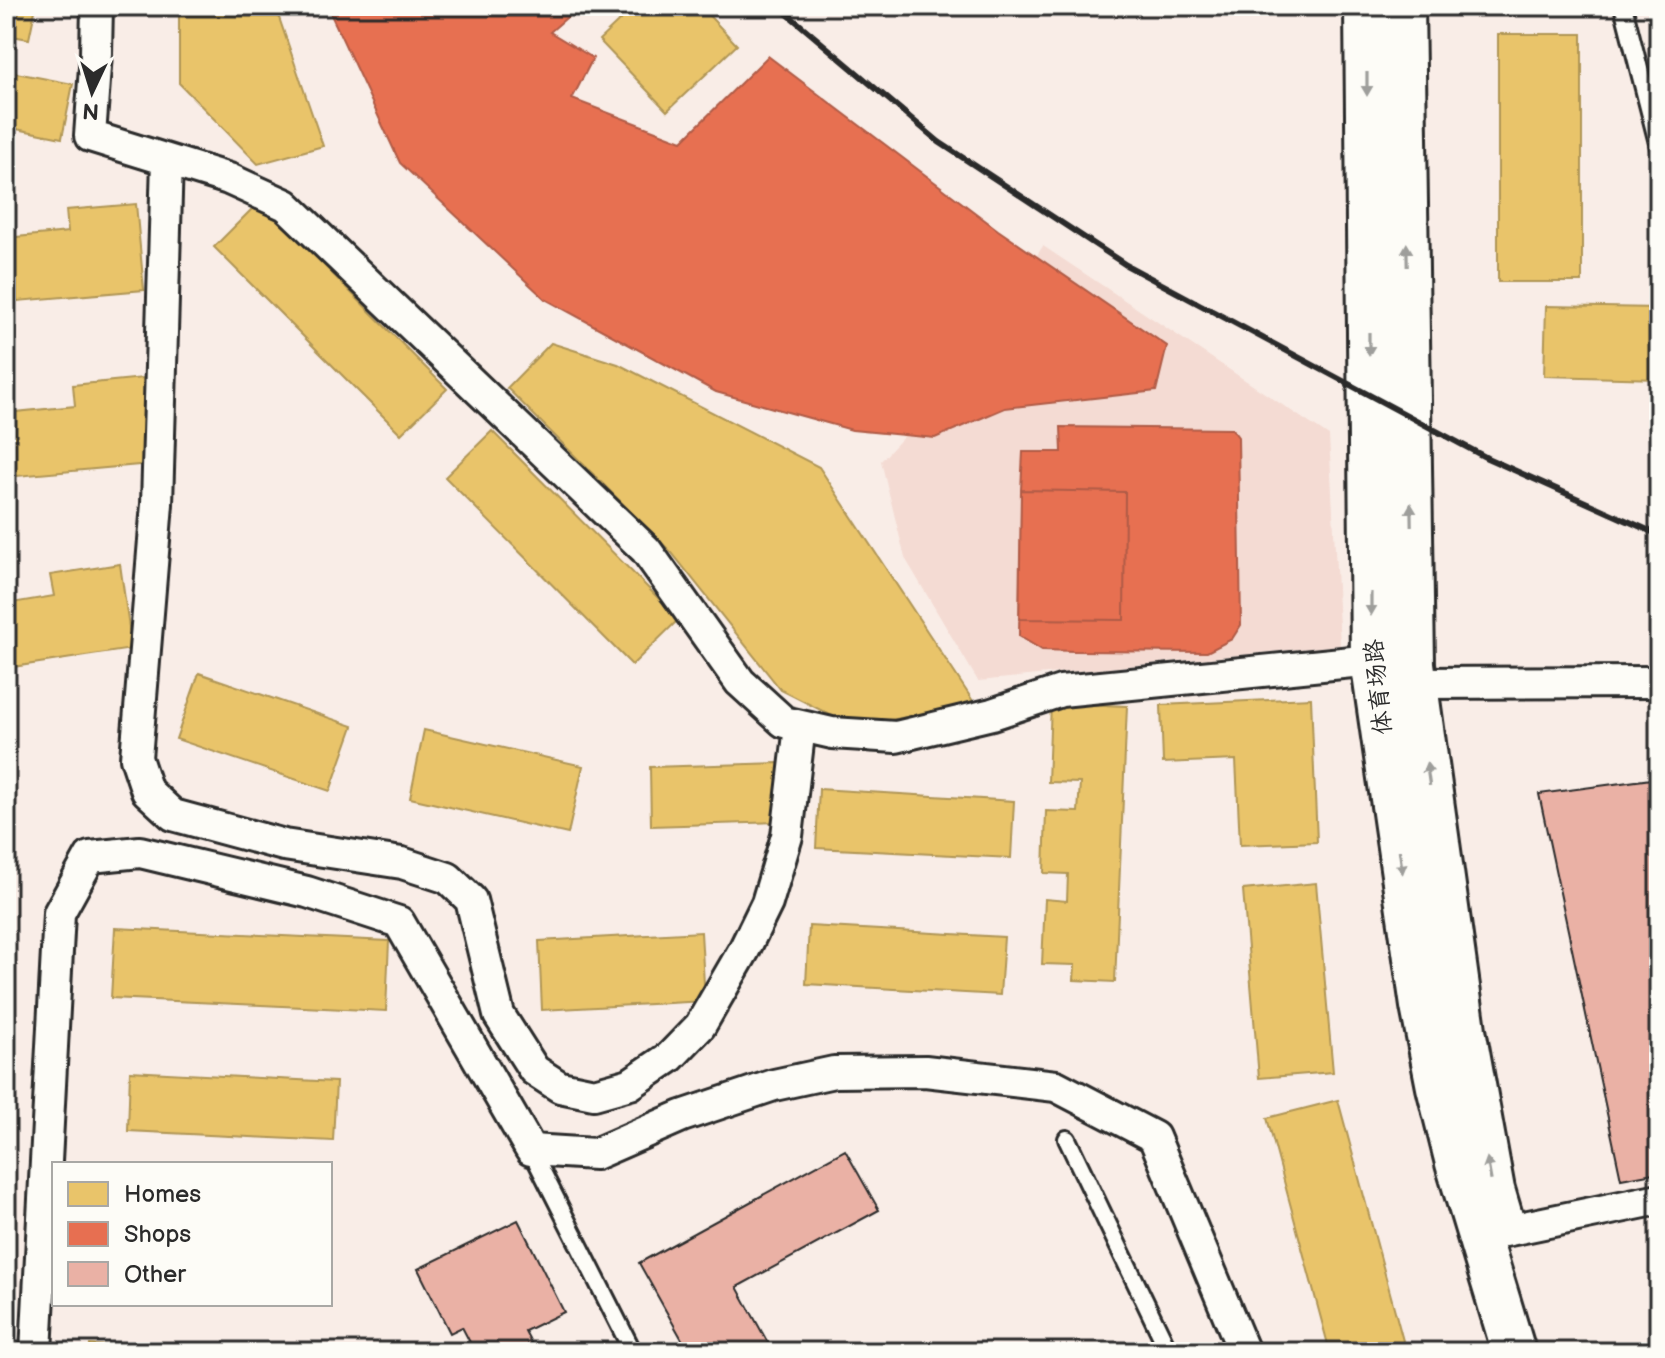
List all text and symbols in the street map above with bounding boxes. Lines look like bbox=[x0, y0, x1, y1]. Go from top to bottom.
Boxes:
north arrow bbox=[52, 52, 132, 132]
one-way arrow bbox=[1361, 72, 1373, 97]
text: N bbox=[82, 96, 100, 124]
one-way arrow bbox=[1401, 242, 1413, 267]
one-way arrow bbox=[1363, 332, 1375, 357]
one-way arrow bbox=[1404, 502, 1417, 527]
one-way arrow bbox=[1365, 592, 1377, 617]
street label: 体育场路 bbox=[1359, 638, 1398, 736]
one-way arrow bbox=[1421, 761, 1434, 786]
one-way arrow bbox=[1395, 850, 1408, 875]
one-way arrow bbox=[1483, 1156, 1495, 1181]
legend bbox=[52, 1162, 332, 1306]
text: Homes bbox=[124, 1180, 201, 1209]
text: Shops bbox=[124, 1220, 191, 1249]
text: Other bbox=[124, 1260, 186, 1289]

